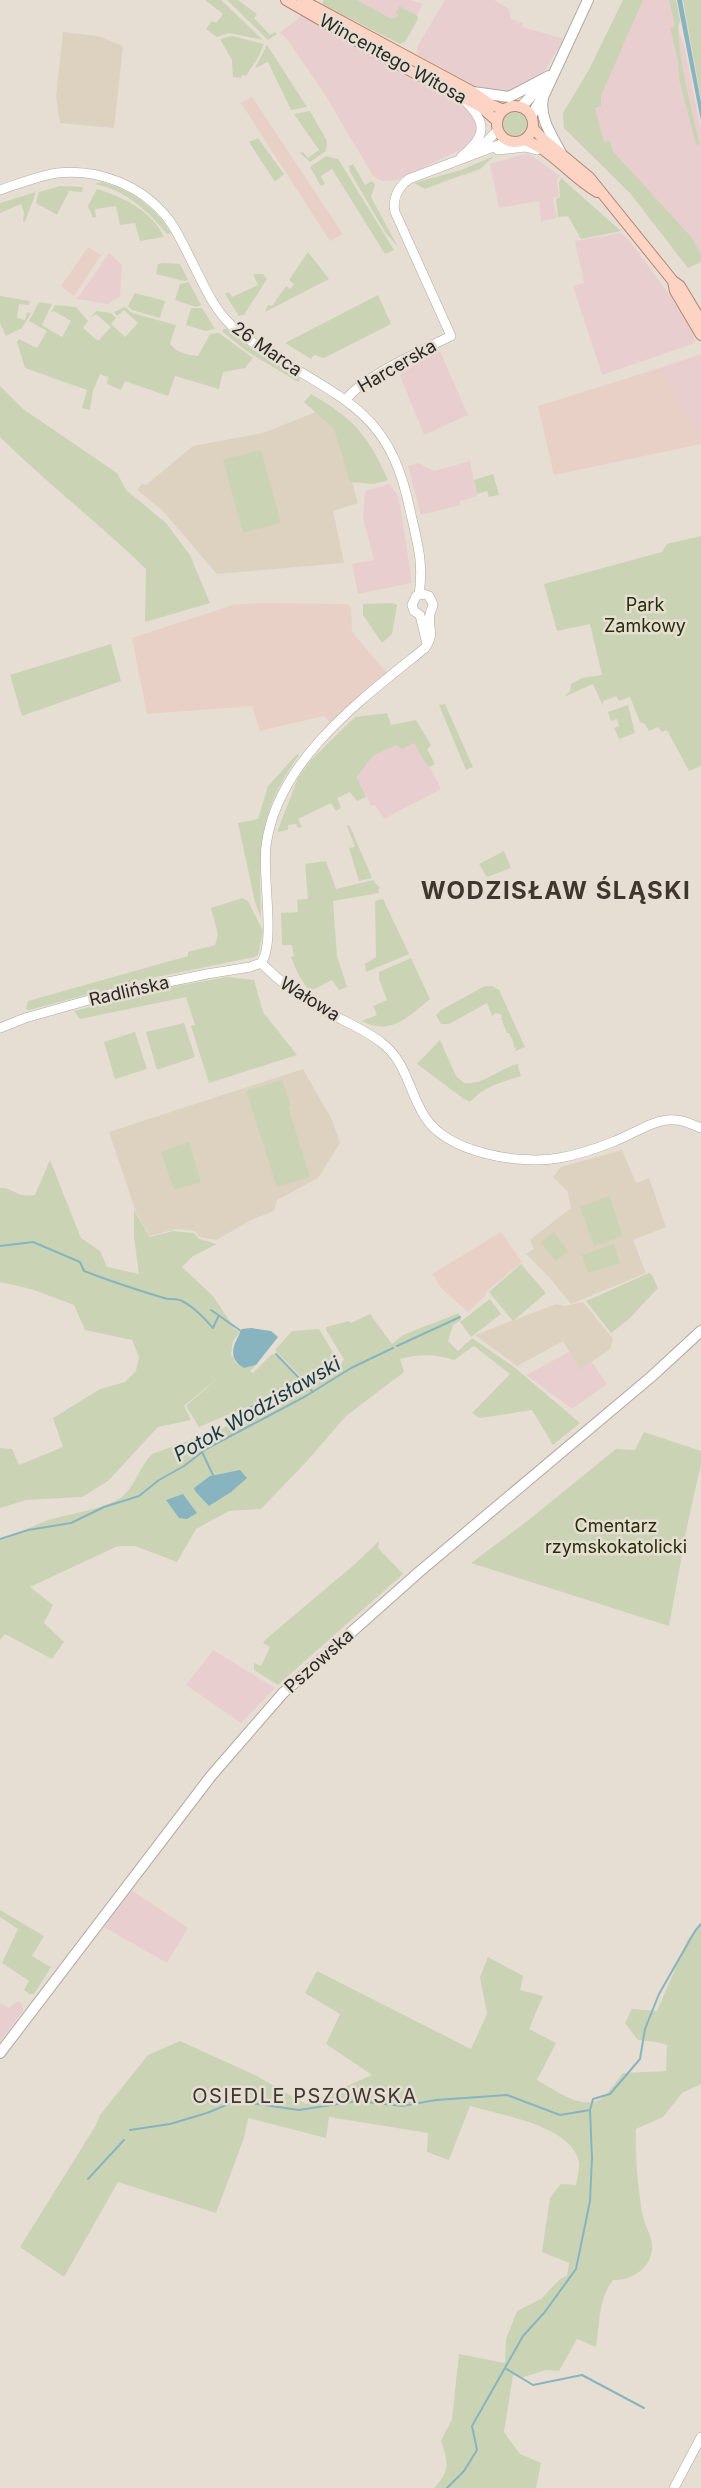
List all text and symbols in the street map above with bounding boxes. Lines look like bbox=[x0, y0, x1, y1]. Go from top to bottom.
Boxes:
street label: Wincentego Witosa bbox=[316, 9, 471, 108]
street label: 26 Marca bbox=[228, 317, 306, 380]
street label: Harcerska bbox=[354, 335, 440, 396]
park label: Park Zamkowy bbox=[604, 594, 686, 636]
district label: WODZISŁAW ŚLĄSKI bbox=[421, 876, 691, 905]
street label: Radlińska bbox=[87, 971, 171, 1010]
street label: Wałowa bbox=[276, 972, 344, 1025]
water label: Potok Wodzisławski bbox=[169, 1351, 346, 1467]
park label: Cmentarz rzymskokatolicki bbox=[545, 1515, 687, 1557]
street label: Pszowska bbox=[280, 1624, 357, 1697]
district label: OSIEDLE PSZOWSKA bbox=[192, 2084, 418, 2108]

